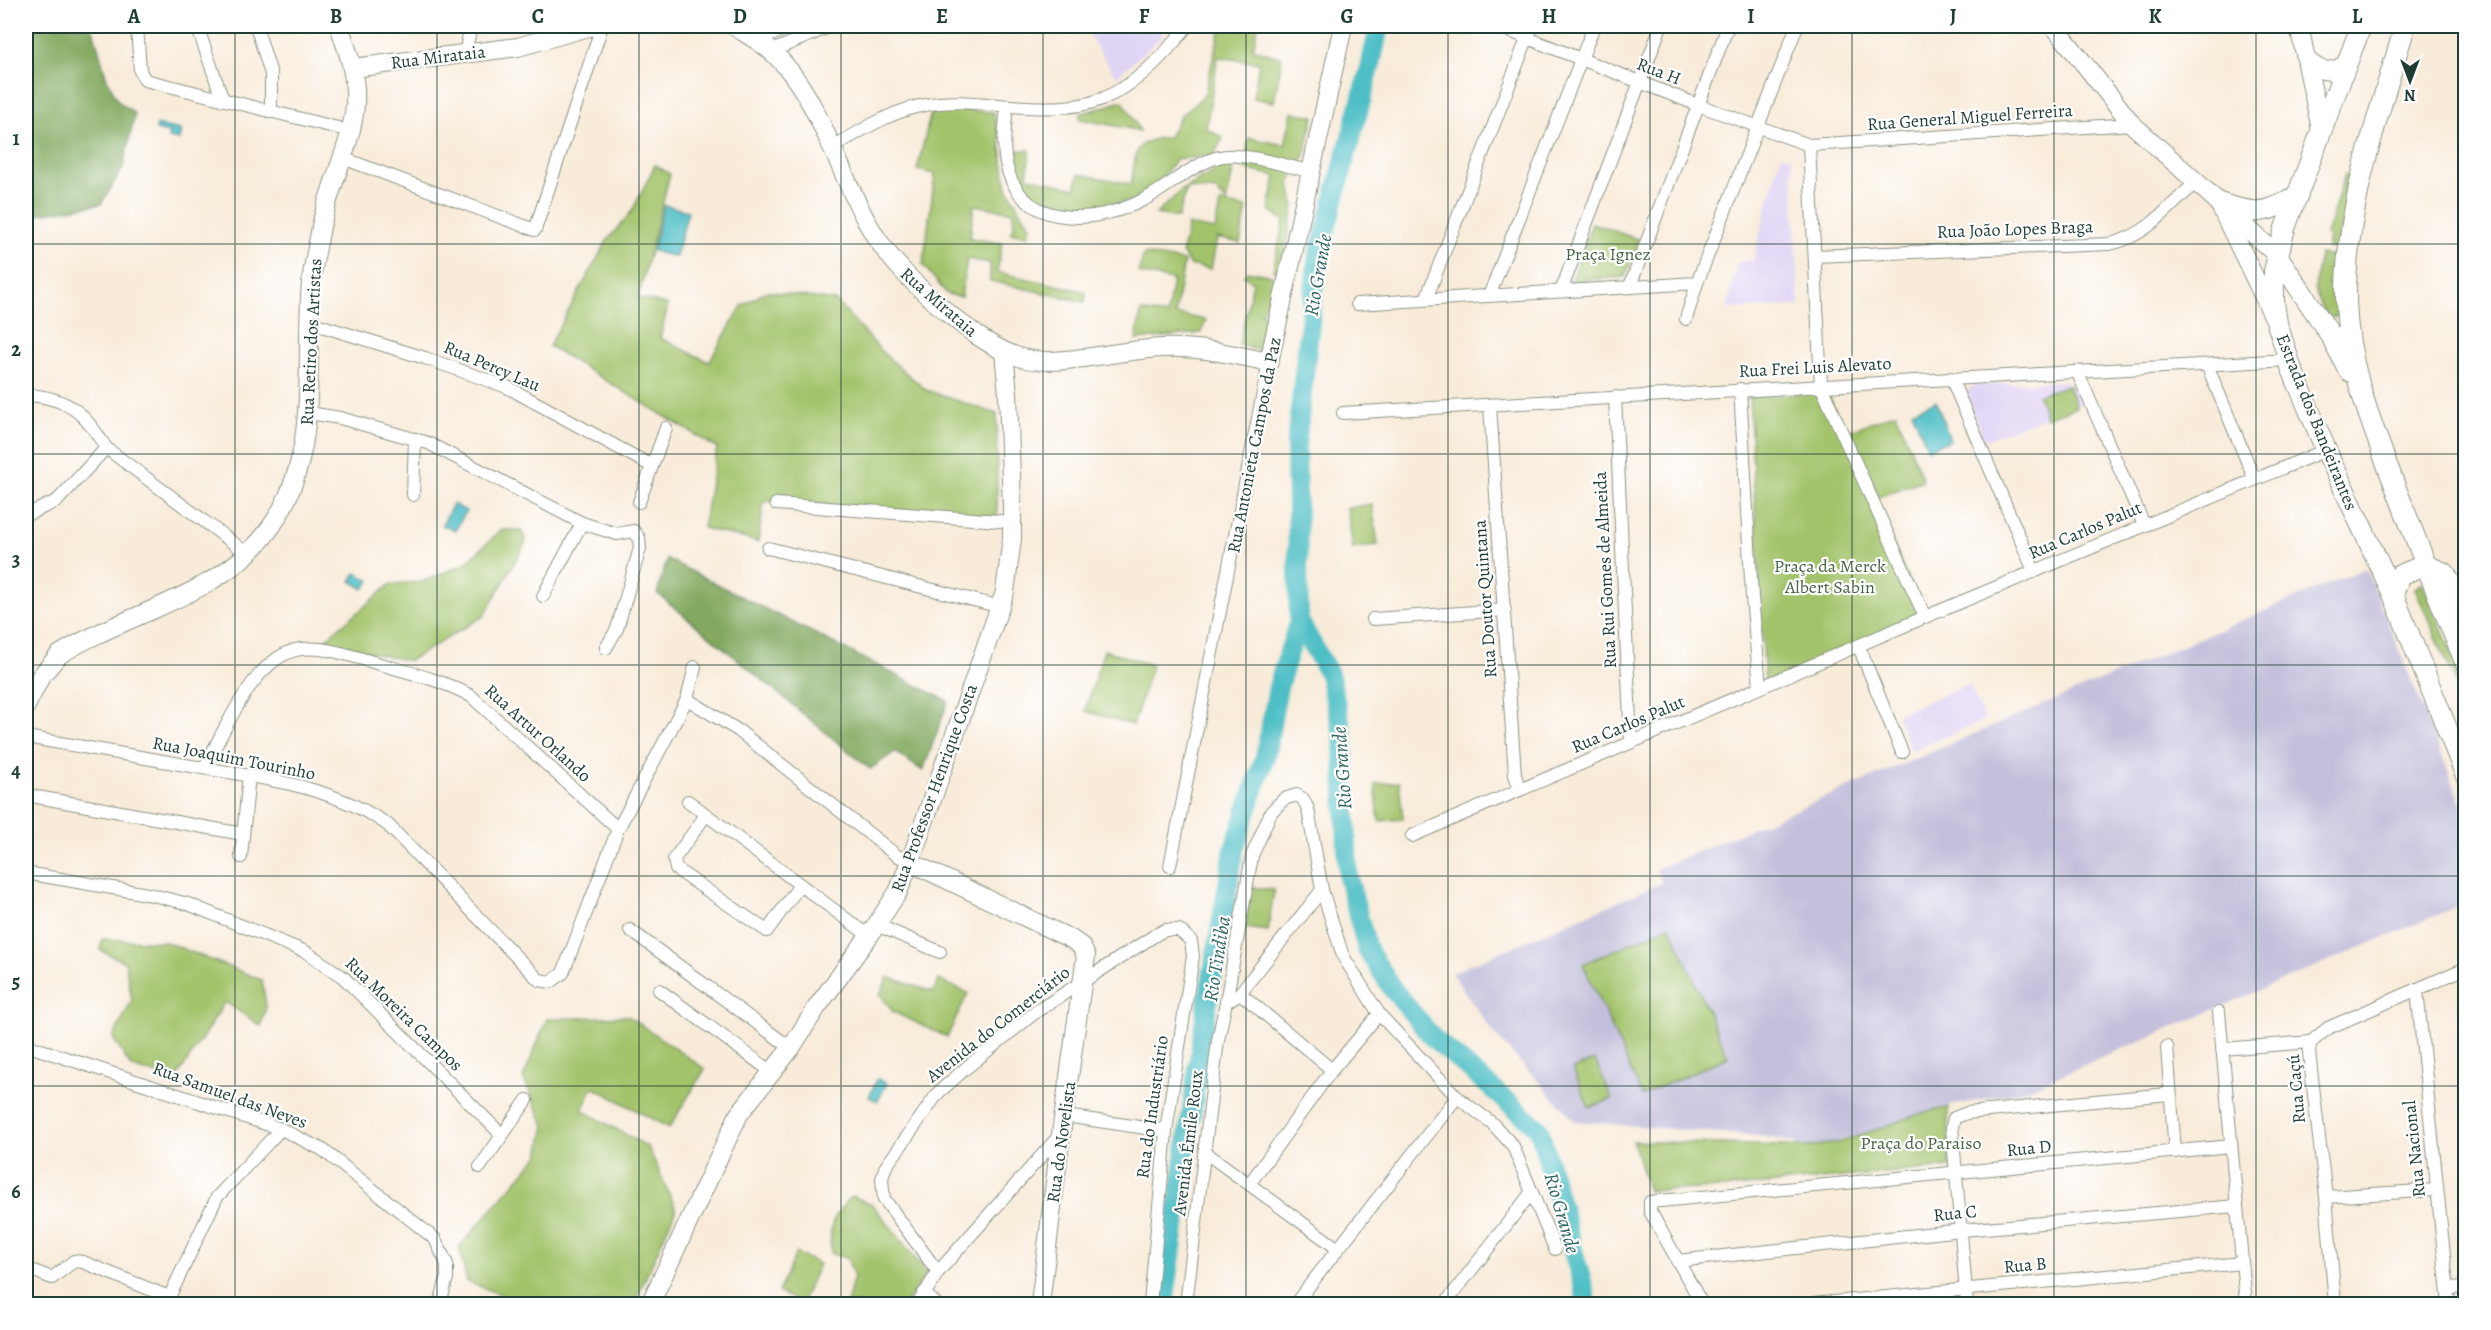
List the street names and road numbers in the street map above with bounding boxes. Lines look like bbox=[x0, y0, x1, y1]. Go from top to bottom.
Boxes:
street label: Rua Mirataia bbox=[389, 39, 487, 75]
street label: Rua H bbox=[1633, 52, 1685, 90]
street label: Rua General Miguel Ferreira bbox=[1866, 98, 2074, 136]
street label: Rua João Lopes Braga bbox=[1936, 214, 2094, 244]
street label: Rua Retiro dos Artistas bbox=[295, 258, 327, 426]
street label: Rua Mirataia bbox=[895, 262, 983, 343]
street label: Estrada dos Bandeirantes bbox=[2271, 330, 2363, 514]
street label: Rua Percy Lau bbox=[440, 335, 544, 397]
street label: Rua Antonieta Campos da Paz bbox=[1221, 335, 1287, 555]
street label: Rua Frei Luis Alevato bbox=[1738, 351, 1892, 383]
street label: Rua Rui Gomes de Almeida bbox=[1588, 470, 1622, 669]
street label: Rua Carlos Palut bbox=[2025, 495, 2145, 565]
street label: Rua Doutor Quintana bbox=[1467, 518, 1503, 679]
street label: Rua Artur Orlando bbox=[479, 679, 597, 787]
street label: Rua Professor Henrique Costa bbox=[885, 680, 983, 896]
street label: Rua Carlos Palut bbox=[1568, 689, 1688, 759]
street label: Rua Joaquim Tourinho bbox=[151, 730, 317, 786]
street label: Rua Moreira Campos bbox=[340, 952, 468, 1076]
street label: Avenida do Comerciário bbox=[920, 960, 1075, 1088]
street label: Rua do Industriário bbox=[1130, 1034, 1174, 1180]
street label: Rua Caçú bbox=[2281, 1053, 2311, 1125]
street label: Rua Samuel das Neves bbox=[149, 1056, 311, 1134]
street label: Avenida Émile Roux bbox=[1167, 1068, 1209, 1218]
street label: Rua do Novelista bbox=[1041, 1079, 1081, 1204]
street label: Rua Nacional bbox=[2397, 1099, 2431, 1199]
street label: Rua D bbox=[2005, 1134, 2053, 1162]
street label: Rua C bbox=[1932, 1199, 1978, 1227]
street label: Rua B bbox=[2003, 1251, 2047, 1279]

